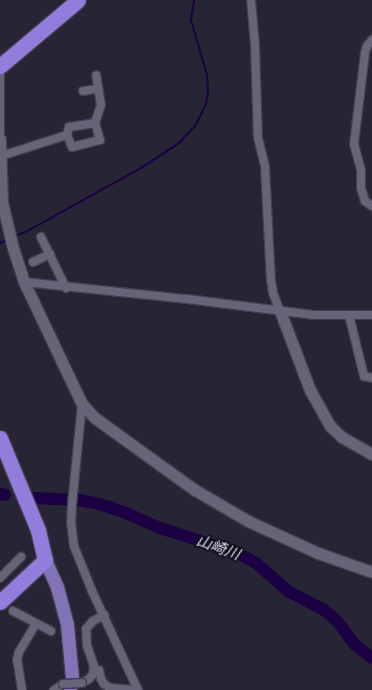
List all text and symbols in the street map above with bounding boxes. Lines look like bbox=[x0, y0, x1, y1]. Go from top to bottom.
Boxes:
water label: 山崎川 bbox=[194, 532, 242, 564]

